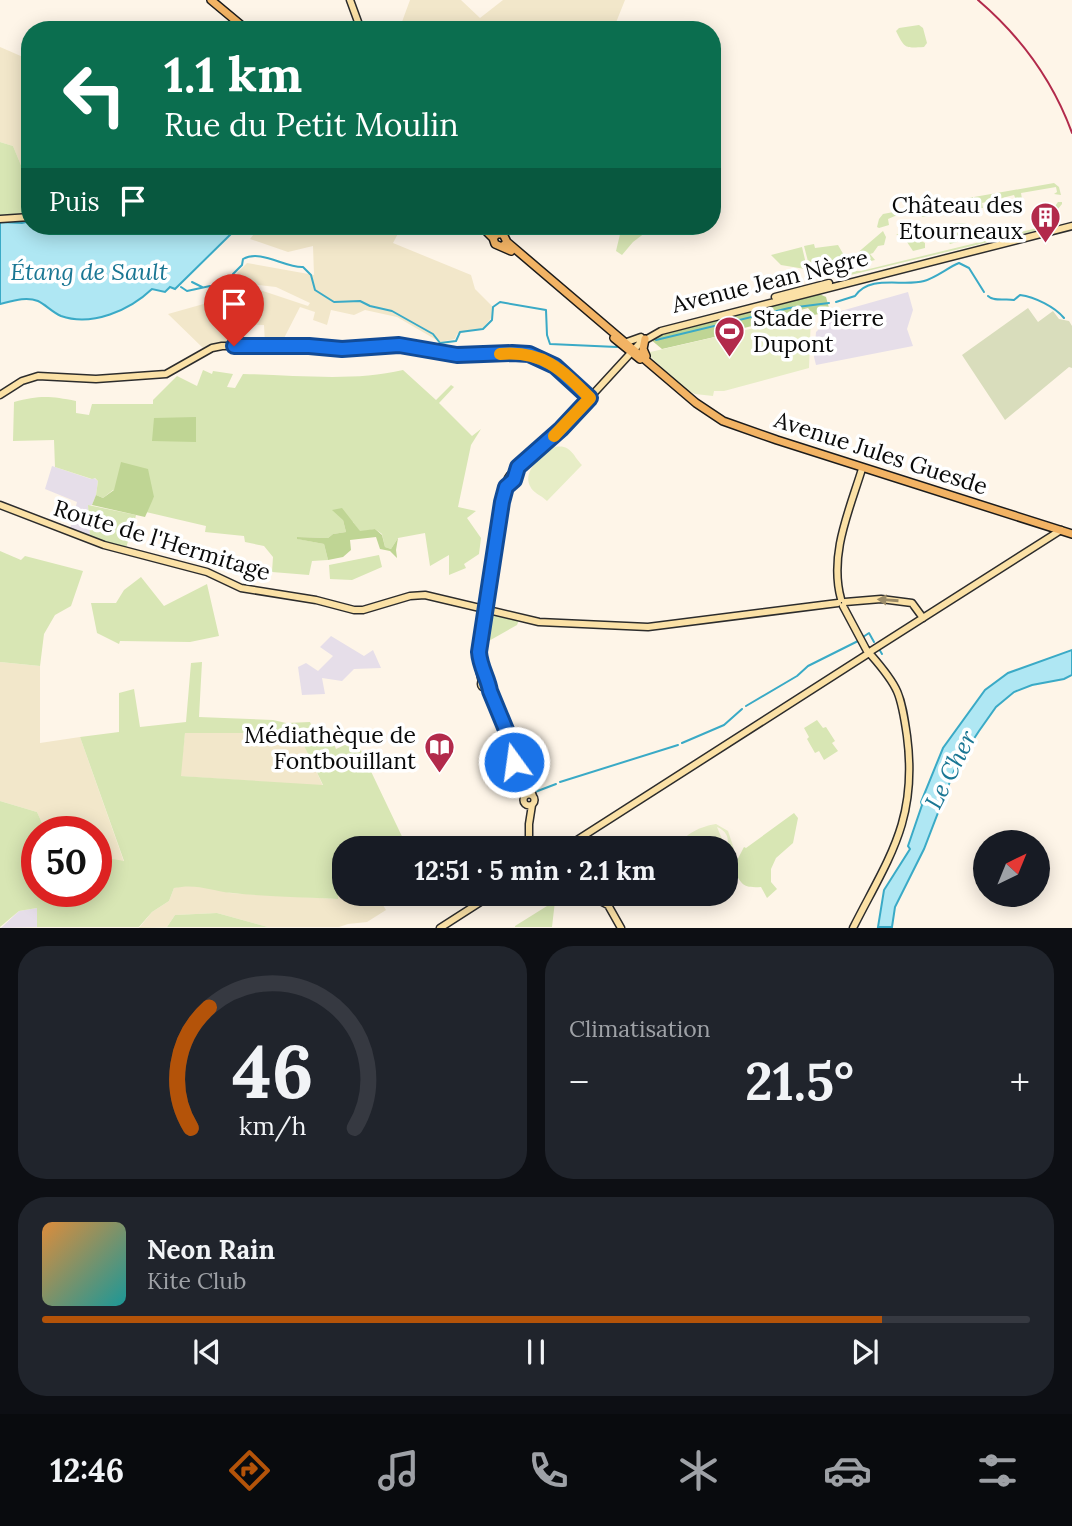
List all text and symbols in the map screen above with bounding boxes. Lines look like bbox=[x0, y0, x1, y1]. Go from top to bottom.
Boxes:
text: 1.1 km bbox=[164, 43, 302, 105]
icon: left bbox=[49, 49, 140, 140]
text: Rue du Petit Moulin bbox=[164, 104, 459, 145]
icon: arrive bbox=[114, 182, 152, 220]
text: Puis bbox=[49, 185, 100, 218]
place label: Château des Etourneaux bbox=[892, 190, 1023, 245]
building icon: Château des Etourneaux bbox=[1029, 201, 1063, 245]
street label: Avenue Jean Nègre bbox=[668, 242, 871, 319]
water label: Étang de Sault bbox=[10, 256, 168, 287]
pin bbox=[204, 274, 264, 346]
icon: arrive bbox=[215, 285, 253, 323]
place label: Stade Pierre Dupont bbox=[753, 303, 884, 358]
sports icon: Stade Pierre Dupont bbox=[713, 314, 747, 358]
street label: Avenue Jules Guesde bbox=[770, 404, 991, 501]
street label: Route de l'Hermitage bbox=[50, 493, 274, 586]
one-way arrow bbox=[877, 594, 899, 605]
place label: Médiathèque de Fontbouillant bbox=[244, 720, 416, 775]
position arrow bbox=[477, 725, 551, 799]
water label: Le Cher bbox=[918, 725, 984, 814]
library icon: Médiathèque de Fontbouillant bbox=[422, 731, 456, 775]
speed limit sign: 50 bbox=[21, 816, 112, 907]
north arrow bbox=[973, 830, 1050, 906]
map controls bbox=[973, 830, 1050, 907]
text: 12:51 · 5 min · 2.1 km bbox=[414, 854, 656, 887]
text: Climatisation bbox=[569, 1014, 711, 1043]
text: 46 bbox=[232, 1026, 313, 1119]
text: 21.5° bbox=[745, 1048, 854, 1114]
text: − bbox=[569, 1058, 589, 1106]
text: + bbox=[1010, 1058, 1030, 1106]
text: km/h bbox=[239, 1110, 306, 1142]
text: Neon Rain bbox=[147, 1233, 275, 1266]
text: Kite Club bbox=[147, 1266, 246, 1295]
icon: previous bbox=[188, 1333, 226, 1371]
icon: pause bbox=[517, 1333, 555, 1371]
icon: next bbox=[846, 1333, 884, 1371]
icon: directions bbox=[225, 1446, 274, 1495]
icon: music bbox=[374, 1446, 423, 1495]
icon: phone bbox=[524, 1446, 573, 1495]
icon: climate bbox=[674, 1446, 723, 1495]
icon: car bbox=[823, 1446, 872, 1495]
icon: filters bbox=[973, 1446, 1022, 1495]
text: 12:46 bbox=[50, 1450, 124, 1491]

